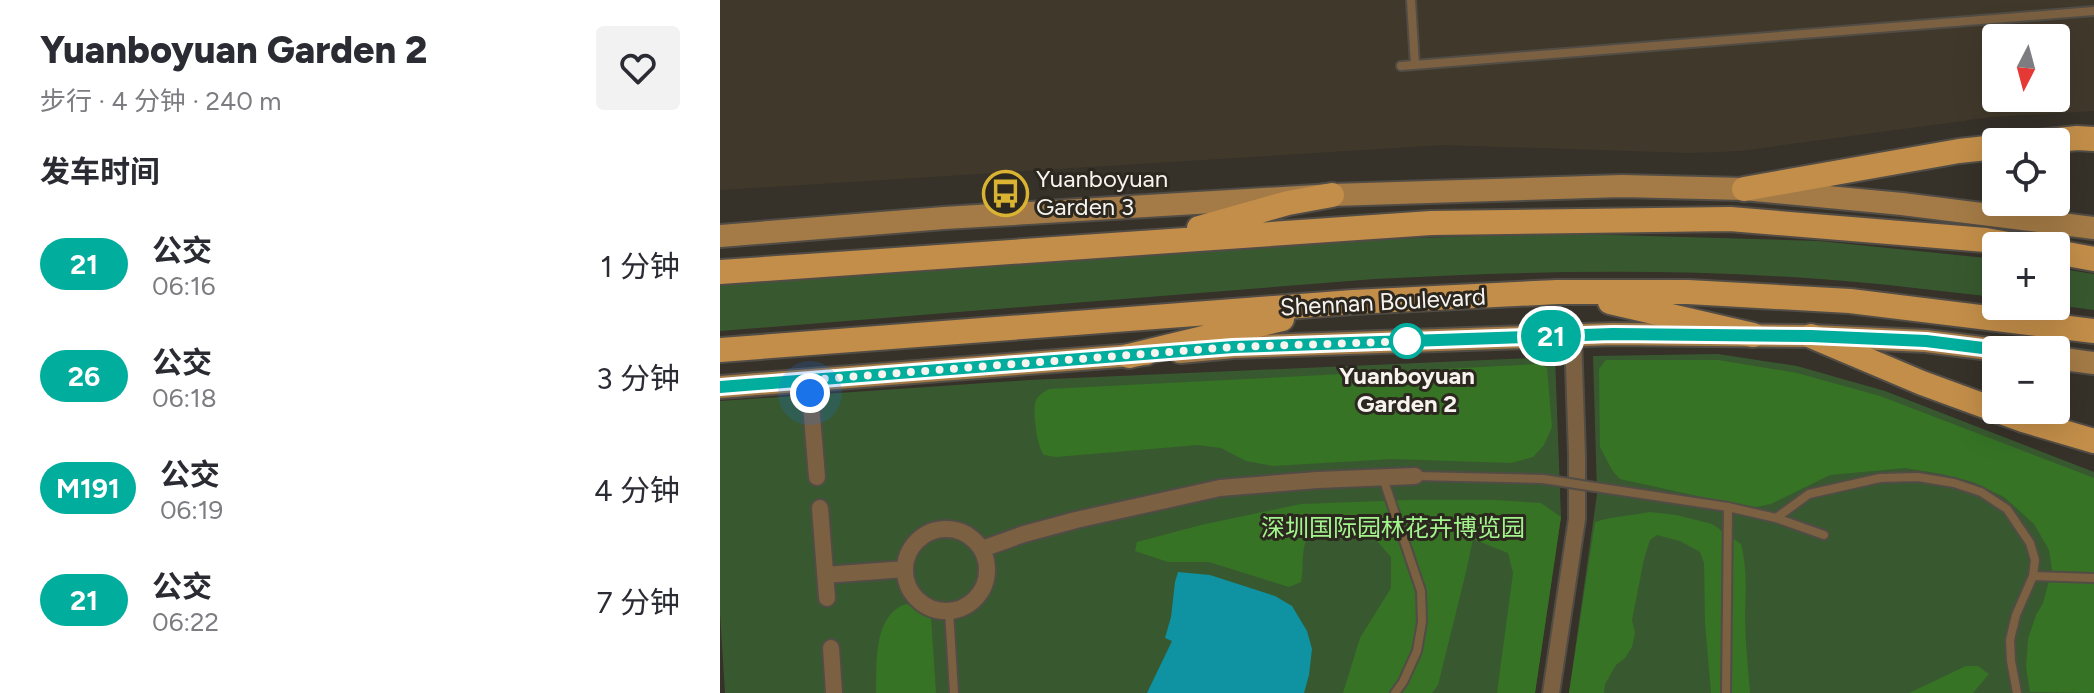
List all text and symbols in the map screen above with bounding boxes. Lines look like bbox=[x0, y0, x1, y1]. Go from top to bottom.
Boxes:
north arrow bbox=[1982, 24, 2070, 112]
map controls bbox=[1982, 24, 2070, 424]
button: heart bbox=[596, 26, 680, 110]
text: Yuanboyuan Garden 2 bbox=[40, 27, 427, 73]
text: 步行 · 4 分钟 · 240 m bbox=[40, 85, 281, 117]
button: locate bbox=[1982, 128, 2070, 216]
text: 发车时间 bbox=[40, 153, 160, 190]
place label: Yuanboyuan Garden 3 bbox=[1036, 164, 1168, 221]
bus stop icon: Yuanboyuan Garden 3 bbox=[981, 169, 1029, 217]
text: 公交 bbox=[152, 232, 212, 269]
button: + bbox=[1982, 232, 2070, 320]
text: 21 bbox=[70, 247, 98, 281]
text: 1 分钟 bbox=[600, 248, 680, 285]
text: 06:16 bbox=[152, 270, 215, 302]
street label: Shennan Boulevard bbox=[1279, 282, 1487, 321]
line badge: 21 bbox=[1515, 310, 1587, 362]
text: 21 bbox=[1537, 319, 1565, 353]
marker: Yuanboyuan Garden 2 bbox=[1390, 324, 1424, 358]
button: − bbox=[1982, 336, 2070, 424]
text: 公交 bbox=[152, 344, 212, 381]
text: 26 bbox=[68, 359, 100, 393]
text: 3 分钟 bbox=[596, 360, 680, 397]
place label: Yuanboyuan Garden 2 bbox=[1339, 361, 1475, 418]
your location bbox=[790, 373, 830, 413]
text: 06:18 bbox=[152, 382, 217, 414]
text: 公交 bbox=[160, 456, 220, 493]
text: M191 bbox=[56, 471, 120, 505]
text: 4 分钟 bbox=[594, 472, 680, 509]
text: 06:19 bbox=[160, 494, 223, 526]
park label: 深圳国际园林花卉博览园 bbox=[1261, 513, 1525, 542]
text: 公交 bbox=[152, 568, 212, 605]
text: 21 bbox=[70, 583, 98, 617]
text: 7 分钟 bbox=[596, 584, 680, 621]
text: 06:22 bbox=[152, 606, 219, 638]

